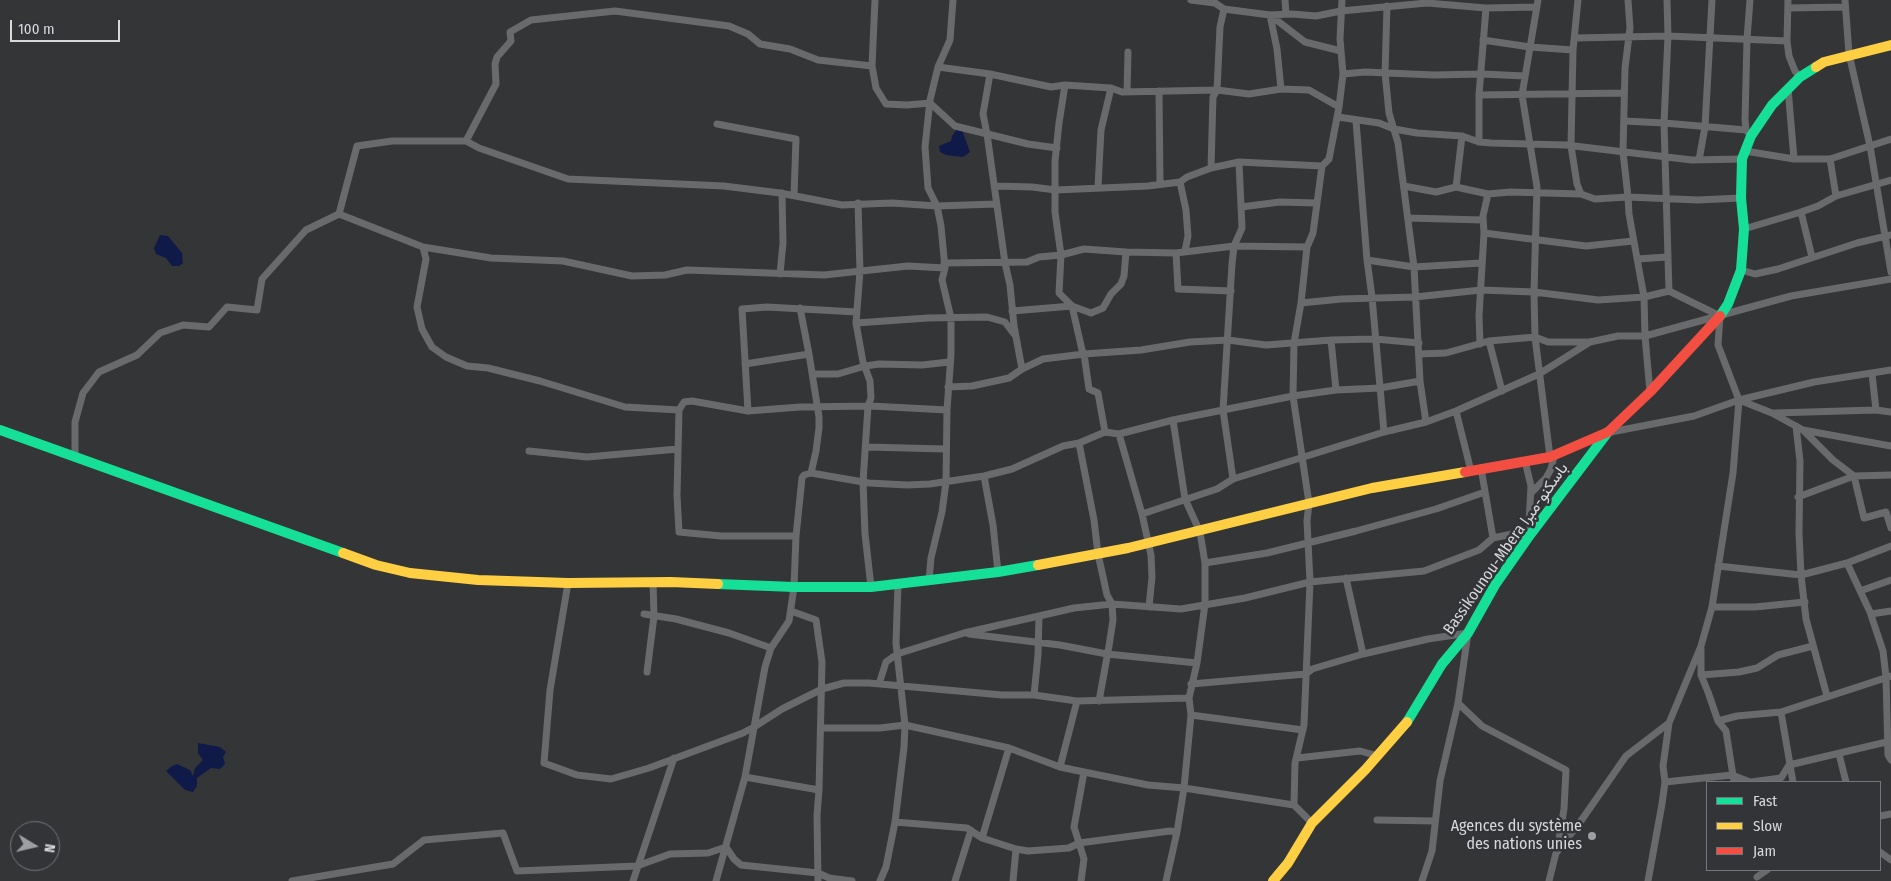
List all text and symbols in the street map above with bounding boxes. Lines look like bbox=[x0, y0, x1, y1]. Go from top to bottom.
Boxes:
scale bar bbox=[12, 10, 122, 42]
text: 100 m bbox=[18, 20, 55, 38]
street label: Bassikounou-Mbera باسكنو-مبرا bbox=[1439, 460, 1573, 638]
legend bbox=[1706, 781, 1881, 871]
text: Fast bbox=[1753, 792, 1777, 810]
place label: Agences du système des nations unies bbox=[1451, 817, 1582, 855]
text: Slow bbox=[1753, 817, 1782, 835]
north arrow bbox=[10, 821, 60, 871]
marker: Agences du système des nations unies bbox=[1586, 830, 1598, 842]
text: Jam bbox=[1753, 842, 1776, 860]
text: N bbox=[40, 843, 58, 854]

